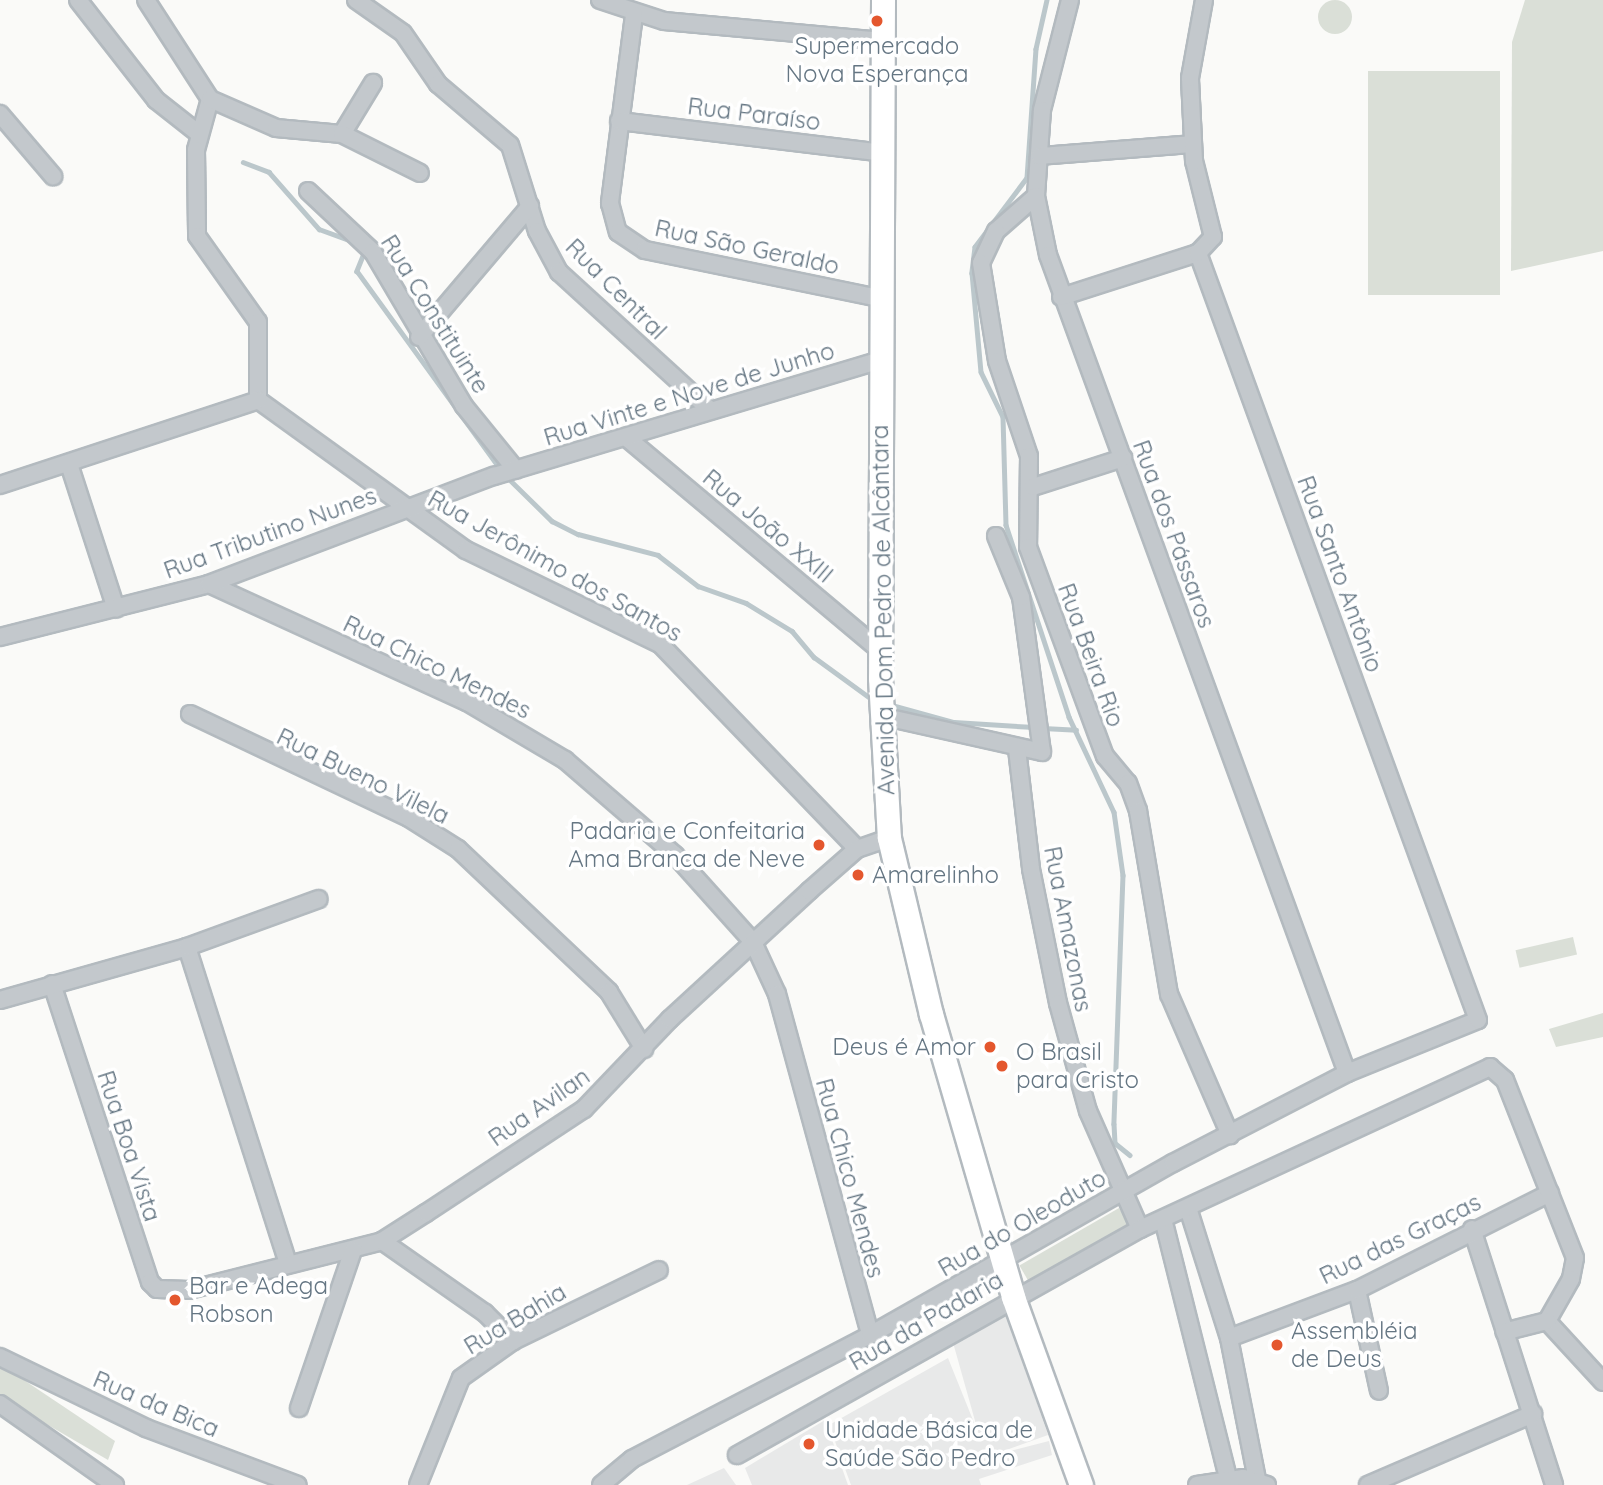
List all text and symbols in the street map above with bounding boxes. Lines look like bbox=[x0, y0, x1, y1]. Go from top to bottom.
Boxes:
marker: Supermercado Nova Esperança bbox=[869, 13, 885, 29]
place label: Supermercado Nova Esperança bbox=[786, 32, 968, 88]
street label: Rua Paraíso bbox=[686, 92, 822, 136]
street label: Rua São Geraldo bbox=[652, 213, 842, 281]
street label: Rua Constituinte bbox=[375, 229, 495, 399]
street label: Rua Central bbox=[560, 233, 672, 345]
street label: Rua Vinte e Nove de Junho bbox=[540, 336, 838, 452]
street label: Avenida Dom Pedro de Alcântara bbox=[865, 425, 901, 795]
street label: Rua dos Pássaros bbox=[1127, 436, 1221, 632]
street label: Rua João XXIII bbox=[697, 463, 839, 589]
street label: Rua Santo Antônio bbox=[1291, 472, 1389, 676]
street label: Rua Tributino Nunes bbox=[160, 481, 380, 585]
street label: Rua Jerônimo dos Santos bbox=[423, 484, 687, 648]
street label: Rua Beira Rio bbox=[1052, 579, 1130, 731]
street label: Rua Chico Mendes bbox=[338, 609, 536, 725]
street label: Rua Bueno Vilela bbox=[272, 722, 454, 830]
place label: Padaria e Confeitaria Ama Branca de Neve bbox=[568, 817, 805, 873]
marker: Padaria e Confeitaria Ama Branca de Neve bbox=[811, 837, 827, 853]
street label: Rua Amazonas bbox=[1038, 844, 1098, 1014]
place label: Amarelinho bbox=[872, 861, 999, 889]
marker: Amarelinho bbox=[850, 867, 866, 883]
place label: Deus é Amor bbox=[832, 1033, 976, 1061]
place label: O Brasil para Cristo bbox=[1016, 1038, 1139, 1094]
marker: Deus é Amor bbox=[982, 1039, 998, 1055]
marker: O Brasil para Cristo bbox=[994, 1058, 1010, 1074]
street label: Rua Avilan bbox=[483, 1062, 595, 1152]
street label: Rua Boa Vista bbox=[91, 1067, 167, 1225]
street label: Rua Chico Mendes bbox=[810, 1075, 890, 1281]
street label: Rua do Oleoduto bbox=[933, 1163, 1111, 1283]
street label: Rua das Graças bbox=[1315, 1188, 1485, 1290]
street label: Rua da Padaria bbox=[844, 1265, 1008, 1377]
place label: Bar e Adega Robson bbox=[189, 1272, 328, 1328]
street label: Rua Bahia bbox=[459, 1277, 571, 1361]
marker: Bar e Adega Robson bbox=[167, 1292, 183, 1308]
place label: Assembléia de Deus bbox=[1291, 1317, 1418, 1373]
marker: Assembléia de Deus bbox=[1269, 1337, 1285, 1353]
street label: Rua da Bica bbox=[89, 1365, 223, 1443]
place label: Unidade Básica de Saúde São Pedro bbox=[825, 1416, 1033, 1472]
marker: Unidade Básica de Saúde São Pedro bbox=[799, 1434, 819, 1454]

